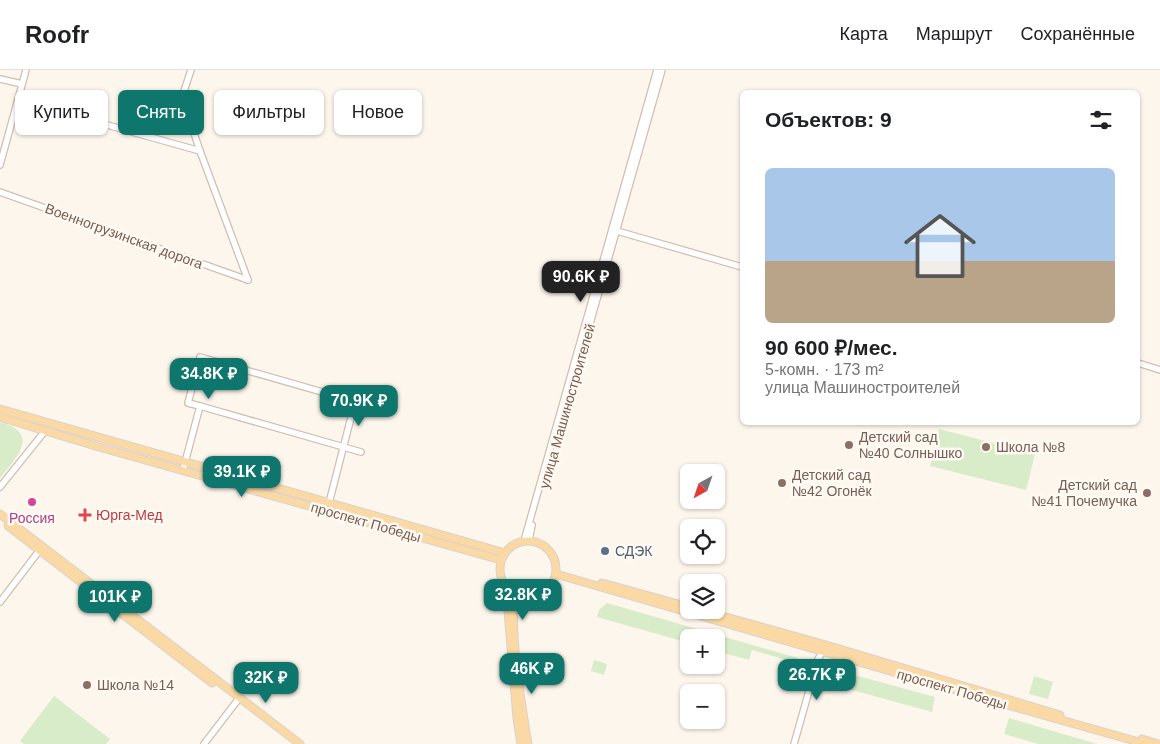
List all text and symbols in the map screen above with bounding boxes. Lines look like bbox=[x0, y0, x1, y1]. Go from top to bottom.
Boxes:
text: Roofr bbox=[25, 21, 89, 48]
text: Карта bbox=[840, 24, 888, 44]
text: Маршрут bbox=[916, 24, 992, 44]
text: Сохранённые bbox=[1020, 24, 1135, 44]
chip: Купить bbox=[15, 90, 108, 135]
chip: Снять bbox=[118, 90, 204, 135]
chip: Фильтры bbox=[214, 90, 324, 135]
chip: Новое bbox=[334, 90, 422, 135]
icon: filters bbox=[1087, 106, 1115, 134]
text: Объектов: 9 bbox=[765, 108, 892, 131]
street label: Военногрузинская дорога bbox=[43, 200, 205, 272]
icon: home bbox=[895, 201, 985, 291]
pin: 90.6K ₽ bbox=[535, 260, 627, 303]
text: 90.6K ₽ bbox=[553, 268, 609, 285]
street label: улица Машиностроителей bbox=[536, 322, 598, 490]
text: 90 600 ₽/мес. bbox=[765, 336, 898, 359]
pin: 34.8K ₽ bbox=[163, 358, 255, 400]
text: 5-комн. · 173 m² bbox=[765, 361, 884, 378]
text: 34.8K ₽ bbox=[181, 365, 237, 382]
text: улица Машиностроителей bbox=[765, 379, 960, 396]
pin: 70.9K ₽ bbox=[313, 384, 405, 427]
text: 70.9K ₽ bbox=[331, 392, 387, 409]
place label: Детский сад №40 Солнышко bbox=[859, 429, 963, 461]
marker: Детский сад №40 Солнышко bbox=[843, 439, 855, 451]
place label: Школа №8 bbox=[996, 439, 1065, 455]
marker: Школа №8 bbox=[980, 441, 992, 453]
pin: 39.1K ₽ bbox=[196, 456, 288, 498]
text: 39.1K ₽ bbox=[214, 463, 270, 480]
north arrow bbox=[680, 464, 725, 509]
map controls bbox=[680, 464, 725, 729]
place label: Детский сад №42 Огонёк bbox=[792, 467, 872, 499]
marker: Детский сад №42 Огонёк bbox=[776, 477, 788, 489]
place label: Детский сад №41 Почемучка bbox=[1032, 477, 1137, 509]
marker: Детский сад №41 Почемучка bbox=[1141, 487, 1153, 499]
marker: Россия bbox=[26, 496, 38, 508]
street label: проспект Победы bbox=[309, 499, 423, 545]
place label: Юрга-Мед bbox=[96, 507, 163, 523]
marker: Юрга-Мед bbox=[78, 508, 92, 522]
place label: Россия bbox=[9, 510, 55, 526]
button: locate bbox=[680, 519, 725, 564]
place label: СДЭК bbox=[615, 543, 653, 559]
marker: СДЭК bbox=[599, 545, 611, 557]
button: layers bbox=[680, 574, 725, 619]
pin: 32.8K ₽ bbox=[477, 578, 569, 621]
pin: 101K ₽ bbox=[74, 580, 156, 623]
text: 32.8K ₽ bbox=[495, 586, 551, 603]
text: 101K ₽ bbox=[89, 588, 141, 605]
button: + bbox=[680, 629, 725, 674]
pin: 46K ₽ bbox=[497, 652, 567, 695]
pin: 26.7K ₽ bbox=[771, 658, 863, 701]
text: 46K ₽ bbox=[510, 660, 554, 677]
pin: 32K ₽ bbox=[231, 662, 301, 704]
text: 26.7K ₽ bbox=[789, 666, 845, 683]
street label: проспект Победы bbox=[895, 666, 1009, 712]
text: 32K ₽ bbox=[244, 669, 288, 686]
place label: Школа №14 bbox=[97, 677, 174, 693]
marker: Школа №14 bbox=[81, 679, 93, 691]
button: − bbox=[680, 684, 725, 729]

